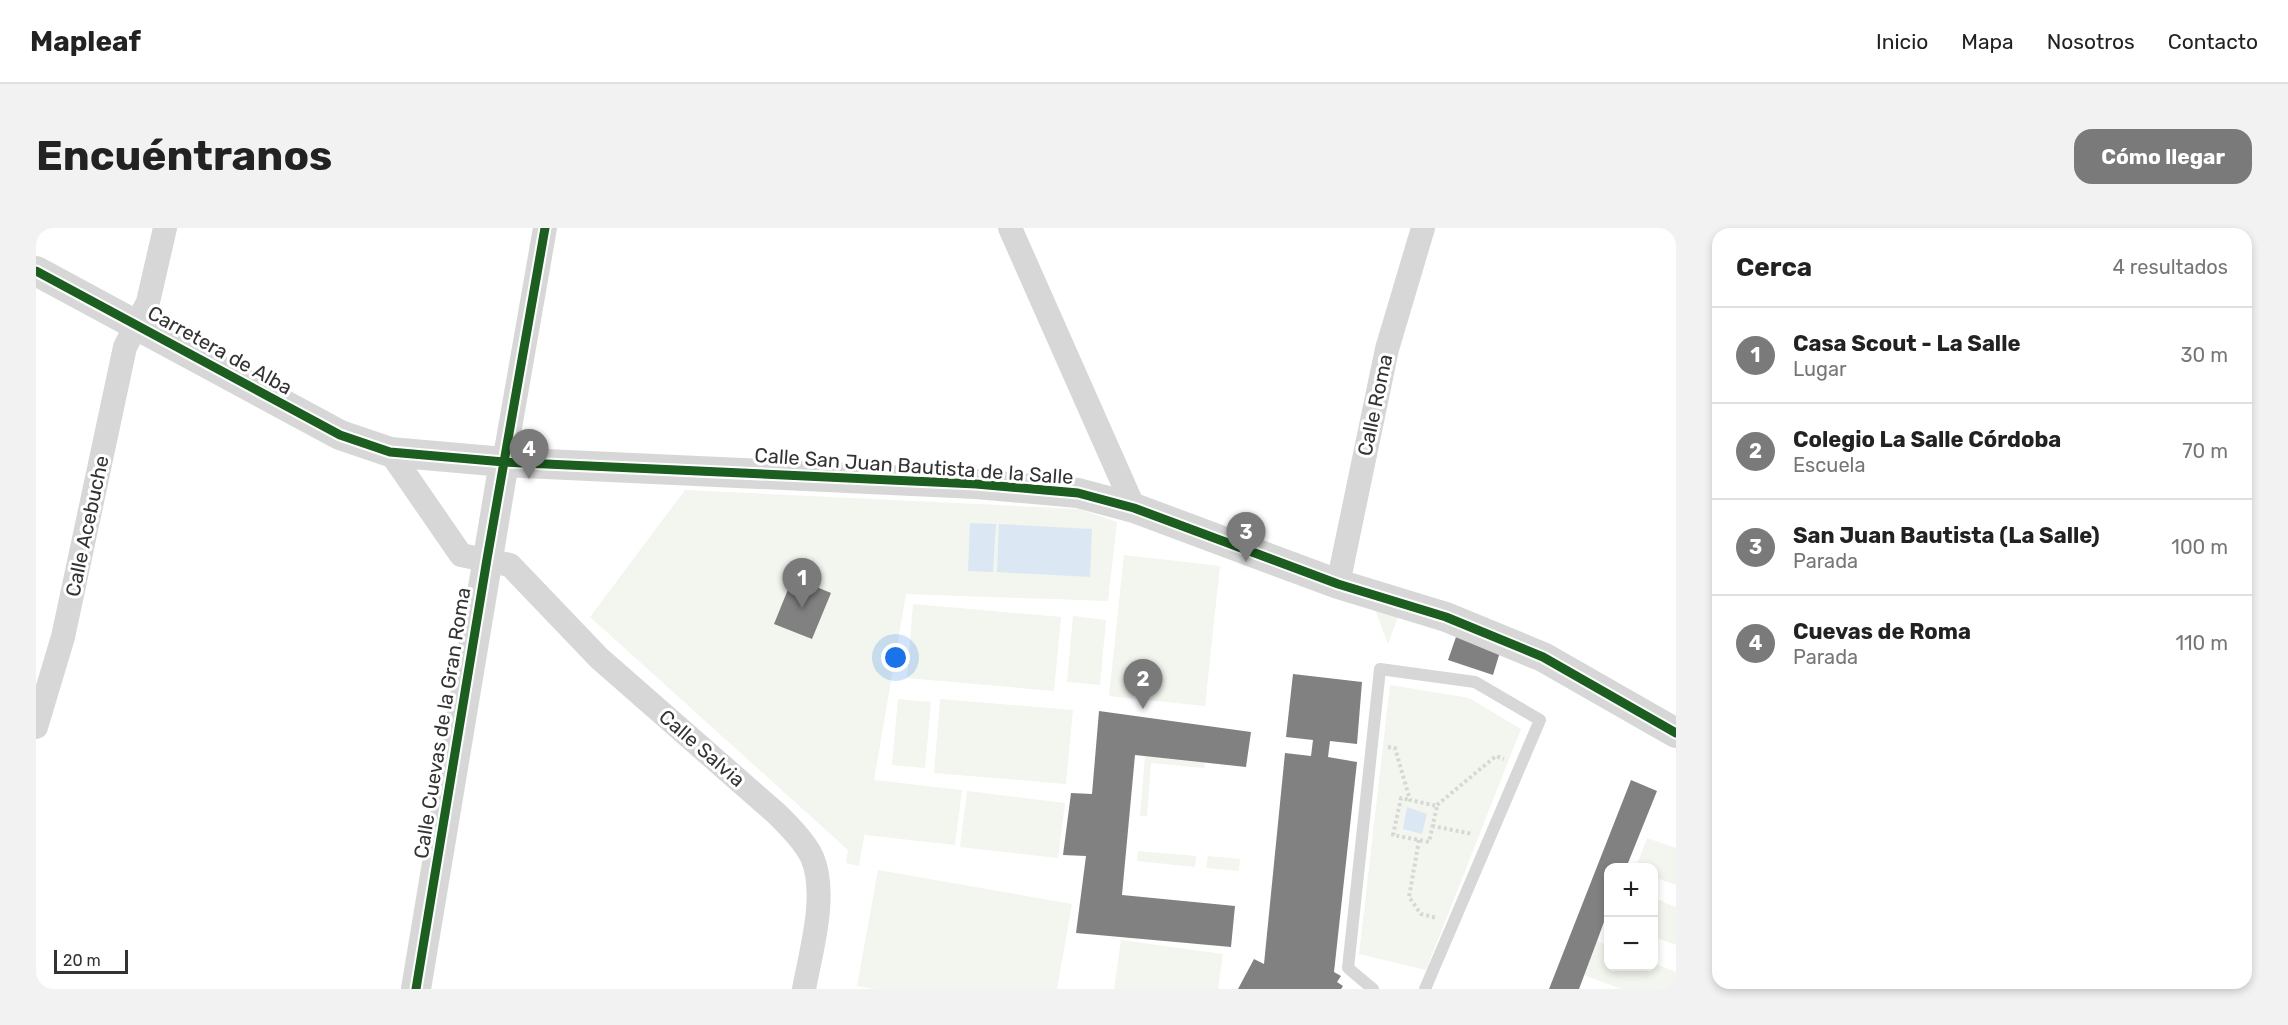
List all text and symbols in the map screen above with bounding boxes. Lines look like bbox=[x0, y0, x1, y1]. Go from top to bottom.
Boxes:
text: Mapleaf bbox=[30, 25, 141, 58]
text: Inicio bbox=[1876, 29, 1928, 54]
text: Mapa bbox=[1961, 29, 2014, 54]
text: Nosotros bbox=[2047, 29, 2135, 54]
text: Contacto bbox=[2168, 29, 2258, 54]
button: Cómo llegar bbox=[2074, 129, 2252, 184]
text: Encuéntranos bbox=[36, 131, 332, 181]
text: Cerca bbox=[1736, 252, 1812, 283]
text: 4 resultados bbox=[2113, 255, 2228, 279]
street label: Carretera de Alba bbox=[144, 300, 296, 400]
text: Casa Scout - La Salle bbox=[1793, 330, 2021, 357]
text: 1 bbox=[1751, 343, 1760, 367]
text: 30 m bbox=[2181, 343, 2228, 367]
street label: Calle Roma bbox=[1353, 352, 1397, 458]
text: Lugar bbox=[1793, 357, 1847, 381]
text: Colegio La Salle Córdoba bbox=[1793, 426, 2061, 453]
pin: 4 bbox=[510, 430, 548, 479]
text: 2 bbox=[1749, 439, 1762, 463]
text: 70 m bbox=[2182, 439, 2228, 463]
street label: Calle San Juan Bautista de la Salle bbox=[754, 443, 1074, 489]
street label: Calle Acebuche bbox=[60, 453, 114, 599]
text: Escuela bbox=[1793, 453, 1866, 477]
pin: 3 bbox=[1226, 512, 1266, 562]
text: San Juan Bautista (La Salle) bbox=[1793, 522, 2100, 549]
text: 3 bbox=[1749, 535, 1762, 559]
text: 100 m bbox=[2171, 535, 2228, 559]
text: Parada bbox=[1793, 549, 1858, 573]
pin: 1 bbox=[782, 558, 822, 608]
street label: Calle Cuevas de la Gran Roma bbox=[409, 586, 475, 860]
text: Cuevas de Roma bbox=[1793, 618, 1971, 645]
text: 4 bbox=[1749, 631, 1762, 655]
text: 110 m bbox=[2176, 631, 2228, 655]
your location bbox=[881, 643, 910, 672]
text: Parada bbox=[1793, 645, 1858, 669]
pin: 2 bbox=[1124, 660, 1162, 709]
street label: Calle Salvia bbox=[654, 704, 750, 792]
map controls bbox=[1604, 863, 1658, 971]
button: + bbox=[1604, 863, 1658, 917]
button: − bbox=[1604, 917, 1658, 971]
scale bar bbox=[54, 947, 128, 974]
text: 20 m bbox=[63, 951, 101, 970]

